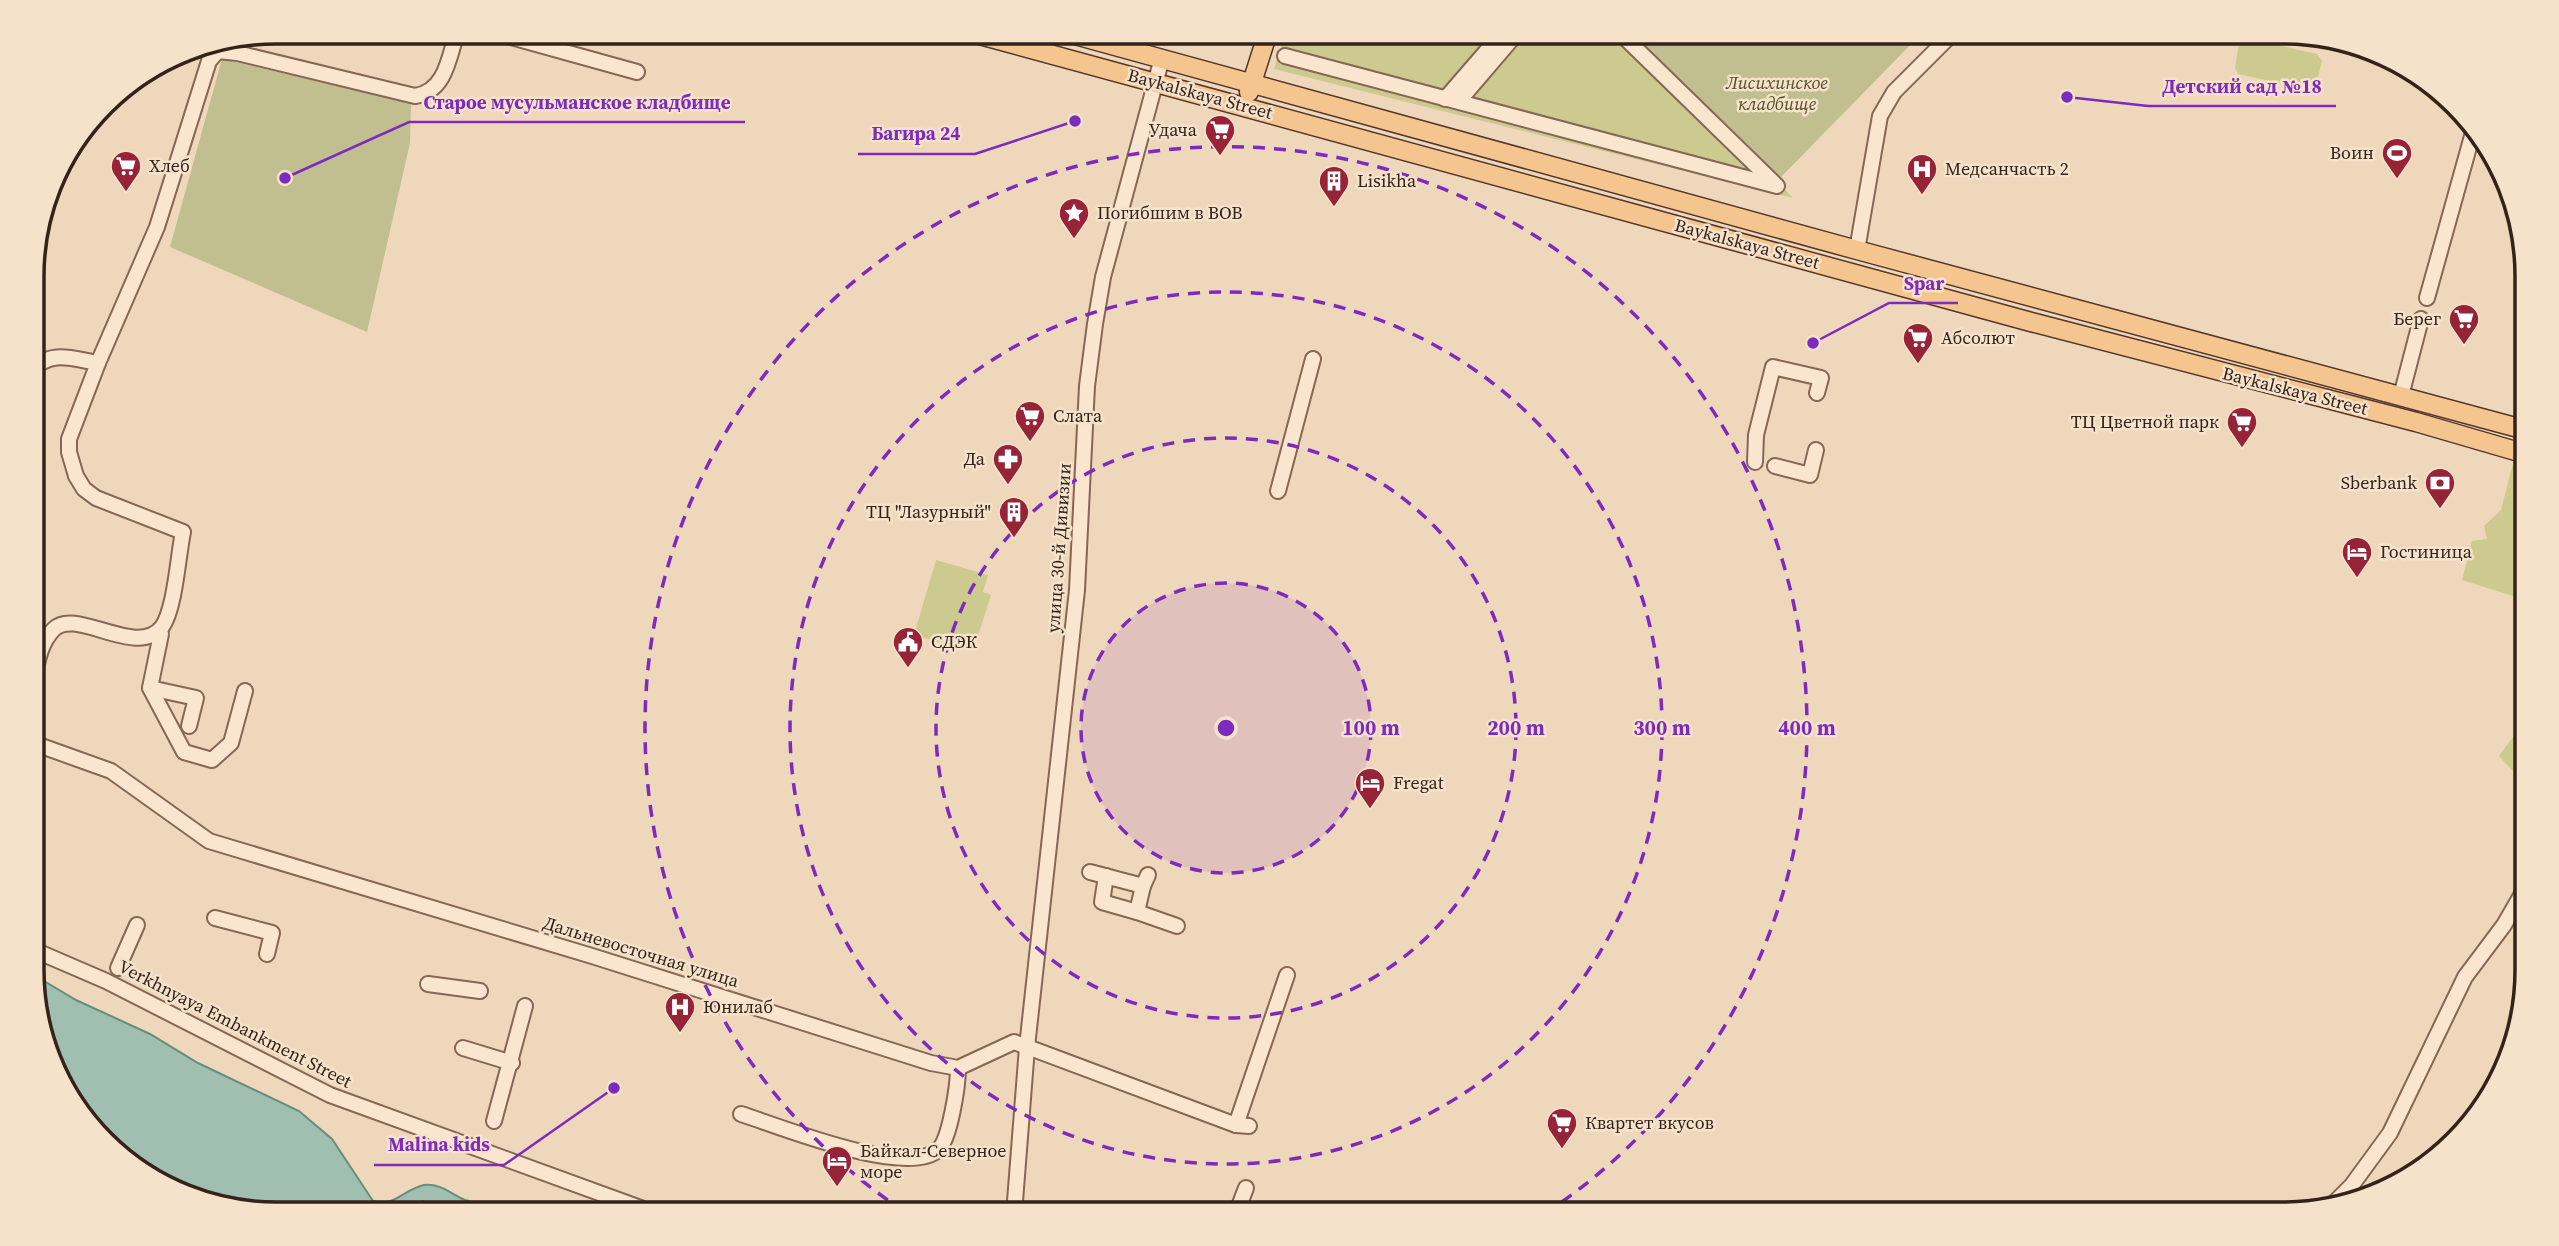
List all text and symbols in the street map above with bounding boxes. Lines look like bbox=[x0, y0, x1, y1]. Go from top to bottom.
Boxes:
street label: Baykalskaya Street bbox=[1125, 62, 1275, 125]
callout: Детский сад №18 bbox=[2148, 66, 2336, 106]
park label: Лисихинское кладбище bbox=[1725, 70, 1828, 116]
text: Детский сад №18 bbox=[2162, 73, 2322, 99]
callout: Старое мусульманское кладбище bbox=[409, 82, 745, 122]
text: Старое мусульманское кладбище bbox=[423, 89, 731, 115]
supermarket icon: Удача bbox=[1203, 113, 1237, 157]
callout: Багира 24 bbox=[858, 114, 975, 154]
place label: Удача bbox=[1149, 117, 1198, 142]
text: Багира 24 bbox=[871, 120, 961, 146]
sports icon: Воин bbox=[2380, 136, 2414, 180]
place label: Воин bbox=[2330, 140, 2374, 165]
supermarket icon: Хлеб bbox=[109, 149, 143, 193]
hospital icon: Медсанчасть 2 bbox=[1905, 152, 1939, 196]
place label: Хлеб bbox=[149, 153, 190, 178]
place label: Медсанчасть 2 bbox=[1945, 156, 2069, 181]
building icon: Lisikha bbox=[1317, 164, 1351, 208]
place label: Lisikha bbox=[1357, 168, 1417, 193]
place icon: Погибшим в ВОВ bbox=[1057, 196, 1091, 240]
place label: Погибшим в ВОВ bbox=[1097, 200, 1243, 225]
street label: Baykalskaya Street bbox=[1672, 212, 1822, 275]
callout: Spar bbox=[1889, 263, 1958, 303]
text: Spar bbox=[1904, 270, 1944, 296]
supermarket icon: Берег bbox=[2447, 302, 2481, 346]
place label: Берег bbox=[2393, 306, 2441, 331]
supermarket icon: Абсолют bbox=[1901, 321, 1935, 365]
place label: Абсолют bbox=[1941, 325, 2015, 350]
street label: Baykalskaya Street bbox=[2220, 360, 2370, 421]
supermarket icon: Слата bbox=[1013, 399, 1047, 443]
place label: Слата bbox=[1053, 403, 1103, 428]
supermarket icon: ТЦ Цветной парк bbox=[2225, 405, 2259, 449]
place label: ТЦ Цветной парк bbox=[2071, 409, 2219, 434]
pharmacy icon: Да bbox=[991, 442, 1025, 486]
place label: Да bbox=[964, 446, 986, 471]
street label: улица 30-й Дивизии bbox=[1040, 462, 1077, 634]
bank icon: Sberbank bbox=[2423, 466, 2457, 510]
place label: Sberbank bbox=[2341, 470, 2417, 495]
building icon: ТЦ "Лазурный" bbox=[997, 495, 1031, 539]
place label: ТЦ "Лазурный" bbox=[866, 499, 991, 524]
hotel icon: Гостиница bbox=[2340, 535, 2374, 579]
place label: Гостиница bbox=[2380, 539, 2473, 564]
public building icon: СДЭК bbox=[891, 625, 925, 669]
place label: СДЭК bbox=[931, 629, 977, 654]
text: 100 m bbox=[1342, 713, 1400, 742]
text: 200 m bbox=[1487, 713, 1545, 742]
text: 300 m bbox=[1633, 713, 1691, 742]
text: 400 m bbox=[1778, 713, 1836, 742]
centre of rings bbox=[1214, 716, 1238, 740]
hotel icon: Fregat bbox=[1353, 766, 1387, 810]
place label: Fregat bbox=[1393, 770, 1444, 795]
street label: Дальневосточная улица bbox=[540, 910, 743, 993]
street label: Verkhnyaya Embankment Street bbox=[114, 954, 356, 1093]
hospital icon: Юнилаб bbox=[663, 990, 697, 1034]
place label: Юнилаб bbox=[703, 994, 773, 1019]
supermarket icon: Квартет вкусов bbox=[1545, 1106, 1579, 1150]
place label: Квартет вкусов bbox=[1585, 1110, 1714, 1135]
callout: Malina kids bbox=[374, 1125, 504, 1165]
text: Malina kids bbox=[388, 1131, 490, 1157]
place label: Байкал-Северное море bbox=[860, 1138, 1006, 1184]
hotel icon: Байкал-Северное море bbox=[820, 1144, 854, 1188]

